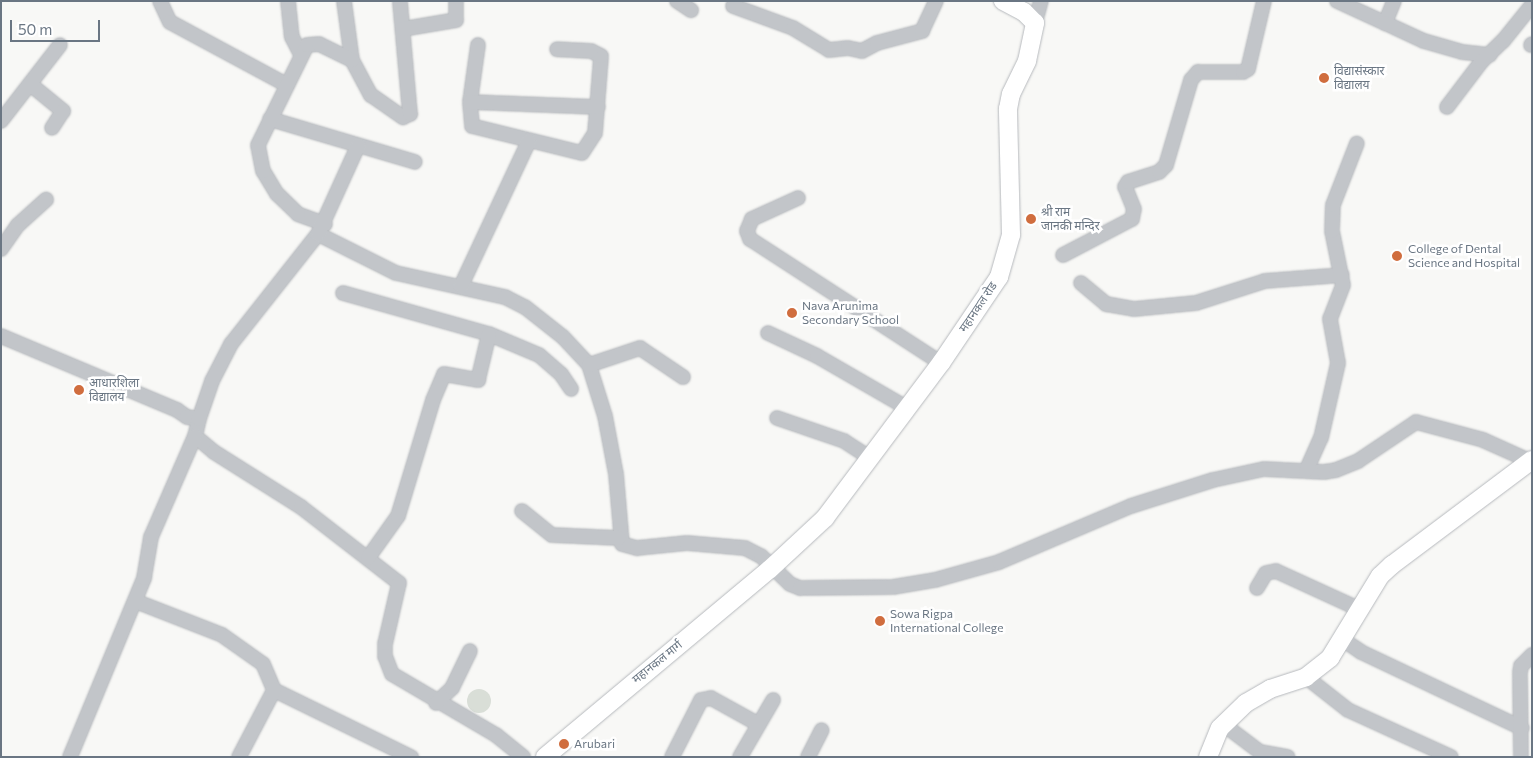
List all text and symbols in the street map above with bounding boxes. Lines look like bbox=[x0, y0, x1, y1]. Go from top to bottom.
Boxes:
scale bar bbox=[12, 10, 102, 42]
text: 50 m bbox=[18, 20, 52, 38]
place label: विद्यासंस्कार विद्यालय bbox=[1334, 64, 1384, 92]
marker: विद्यासंस्कार विद्यालय bbox=[1318, 72, 1330, 84]
place label: श्री राम जानकी मन्दिर bbox=[1041, 205, 1100, 233]
marker: श्री राम जानकी मन्दिर bbox=[1025, 213, 1037, 225]
place label: College of Dental Science and Hospital bbox=[1408, 242, 1520, 270]
marker: College of Dental Science and Hospital bbox=[1390, 249, 1404, 263]
street label: महानकल रोड bbox=[956, 279, 1000, 335]
place label: Nava Arunima Secondary School bbox=[802, 299, 899, 327]
marker: Nava Arunima Secondary School bbox=[786, 307, 798, 319]
place label: आधारशिला विद्यालय bbox=[89, 376, 139, 404]
marker: आधारशिला विद्यालय bbox=[73, 384, 85, 396]
place label: Sowa Rigpa International College bbox=[890, 607, 1004, 635]
marker: Sowa Rigpa International College bbox=[874, 615, 886, 627]
street label: महानकल मार्ग bbox=[629, 638, 685, 686]
place label: Arubari bbox=[574, 737, 615, 751]
marker: Arubari bbox=[558, 738, 570, 750]

